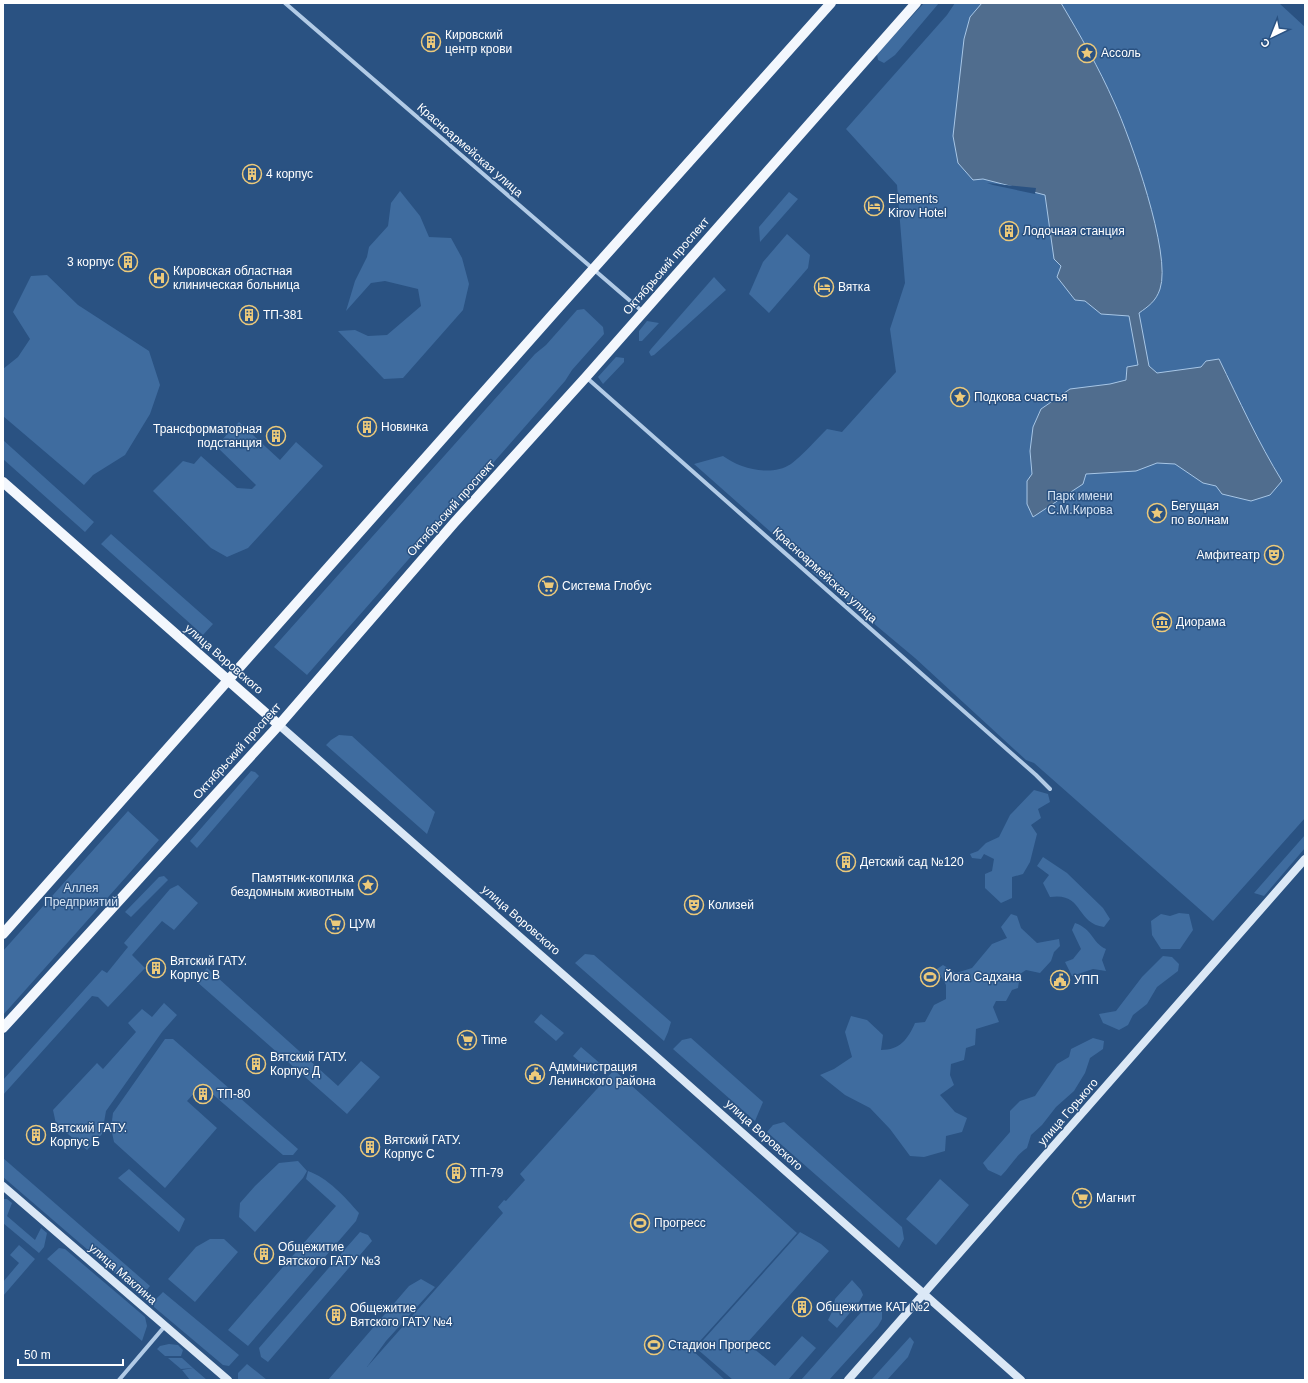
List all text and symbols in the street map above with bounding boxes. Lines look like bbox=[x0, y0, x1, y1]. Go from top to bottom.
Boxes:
north arrow bbox=[1252, 16, 1292, 56]
place label: Кировский центр крови bbox=[445, 28, 512, 56]
building icon: Кировский центр крови bbox=[420, 31, 442, 53]
text: С bbox=[1258, 36, 1272, 50]
place icon: Ассоль bbox=[1076, 42, 1098, 64]
place label: Ассоль bbox=[1101, 46, 1141, 60]
street label: Красноармейская улица bbox=[414, 100, 526, 200]
building icon: 4 корпус bbox=[241, 163, 263, 185]
place label: 4 корпус bbox=[266, 167, 313, 181]
place label: Elements Kirov Hotel bbox=[888, 192, 947, 220]
hotel icon: Elements Kirov Hotel bbox=[863, 195, 885, 217]
street label: Октябрьский проспект bbox=[620, 214, 712, 318]
building icon: Лодочная станция bbox=[998, 220, 1020, 242]
place label: Лодочная станция bbox=[1023, 224, 1125, 238]
building icon: 3 корпус bbox=[117, 251, 139, 273]
place label: 3 корпус bbox=[67, 255, 114, 269]
place label: Кировская областная клиническая больница bbox=[173, 264, 300, 292]
hospital icon: Кировская областная клиническая больница bbox=[148, 267, 170, 289]
hotel icon: Вятка bbox=[813, 276, 835, 298]
place label: Вятка bbox=[838, 280, 870, 294]
building icon: ТП-381 bbox=[238, 304, 260, 326]
place label: ТП-381 bbox=[263, 308, 303, 322]
place icon: Подкова счастья bbox=[949, 386, 971, 408]
place label: Подкова счастья bbox=[974, 390, 1067, 404]
building icon: Новинка bbox=[356, 416, 378, 438]
place label: Новинка bbox=[381, 420, 429, 434]
place label: Трансформаторная подстанция bbox=[153, 422, 262, 450]
building icon: Трансформаторная подстанция bbox=[265, 425, 287, 447]
street label: Октябрьский проспект bbox=[404, 457, 498, 559]
park label: Парк имени С.М.Кирова bbox=[1047, 489, 1113, 517]
place label: Бегущая по волнам bbox=[1171, 499, 1229, 527]
place icon: Бегущая по волнам bbox=[1146, 502, 1168, 524]
street label: Красноармейская улица bbox=[770, 524, 880, 626]
theatre icon: Амфитеатр bbox=[1263, 544, 1285, 566]
place label: Амфитеатр bbox=[1197, 548, 1260, 562]
supermarket icon: Система Глобус bbox=[537, 575, 559, 597]
place label: Система Глобус bbox=[562, 579, 652, 593]
museum icon: Диорама bbox=[1151, 611, 1173, 633]
place label: Диорама bbox=[1176, 615, 1226, 629]
street label: улица Воровского bbox=[182, 621, 266, 697]
street label: Октябрьский проспект bbox=[190, 700, 284, 802]
building icon: Детский сад №120 bbox=[835, 851, 857, 873]
place label: Детский сад №120 bbox=[860, 855, 964, 869]
place label: Памятник-копилка бездомным животным bbox=[230, 871, 354, 899]
place icon: Памятник-копилка бездомным животным bbox=[357, 874, 379, 896]
park label: Аллея Предприятий bbox=[44, 881, 118, 909]
street label: улица Воровского bbox=[479, 882, 563, 958]
theatre icon: Колизей bbox=[683, 894, 705, 916]
place label: Колизей bbox=[708, 898, 754, 912]
supermarket icon: ЦУМ bbox=[324, 913, 346, 935]
place label: ЦУМ bbox=[349, 917, 376, 931]
place label: Вятский ГАТУ. Корпус В bbox=[170, 954, 247, 982]
building icon: Вятский ГАТУ. Корпус В bbox=[145, 957, 167, 979]
sports icon: Йога Садхана bbox=[919, 966, 941, 988]
place label: Йога Садхана bbox=[944, 969, 1022, 984]
public building icon: УПП bbox=[1049, 969, 1071, 991]
place label: УПП bbox=[1074, 973, 1099, 987]
supermarket icon: Time bbox=[456, 1029, 478, 1051]
place label: Time bbox=[481, 1033, 508, 1047]
place label: Вятский ГАТУ. Корпус Д bbox=[270, 1050, 347, 1078]
building icon: Вятский ГАТУ. Корпус Д bbox=[245, 1053, 267, 1075]
place label: Администрация Ленинского района bbox=[549, 1060, 656, 1088]
public building icon: Администрация Ленинского района bbox=[524, 1063, 546, 1085]
street label: улица Горького bbox=[1035, 1075, 1101, 1148]
building icon: ТП-80 bbox=[192, 1083, 214, 1105]
place label: ТП-80 bbox=[217, 1087, 251, 1101]
street label: улица Воровского bbox=[722, 1097, 806, 1174]
place label: Вятский ГАТУ. Корпус Б bbox=[50, 1121, 127, 1149]
building icon: Вятский ГАТУ. Корпус Б bbox=[25, 1124, 47, 1146]
place label: Вятский ГАТУ. Корпус С bbox=[384, 1133, 461, 1161]
building icon: Вятский ГАТУ. Корпус С bbox=[359, 1136, 381, 1158]
building icon: ТП-79 bbox=[445, 1162, 467, 1184]
place label: ТП-79 bbox=[470, 1166, 504, 1180]
supermarket icon: Магнит bbox=[1071, 1187, 1093, 1209]
place label: Магнит bbox=[1096, 1191, 1137, 1205]
sports icon: Прогресс bbox=[629, 1212, 651, 1234]
place label: Прогресс bbox=[654, 1216, 706, 1230]
place label: Общежитие Вятского ГАТУ №3 bbox=[278, 1240, 381, 1268]
street label: улица Маклина bbox=[86, 1241, 160, 1308]
building icon: Общежитие Вятского ГАТУ №3 bbox=[253, 1243, 275, 1265]
building icon: Общежитие КАТ №2 bbox=[791, 1296, 813, 1318]
place label: Общежитие КАТ №2 bbox=[816, 1300, 930, 1314]
place label: Общежитие Вятского ГАТУ №4 bbox=[350, 1301, 453, 1329]
building icon: Общежитие Вятского ГАТУ №4 bbox=[325, 1304, 347, 1326]
sports icon: Стадион Прогресс bbox=[643, 1334, 665, 1356]
place label: Стадион Прогресс bbox=[668, 1338, 771, 1352]
scale bar bbox=[18, 1341, 123, 1367]
text: 50 m bbox=[24, 1348, 51, 1362]

